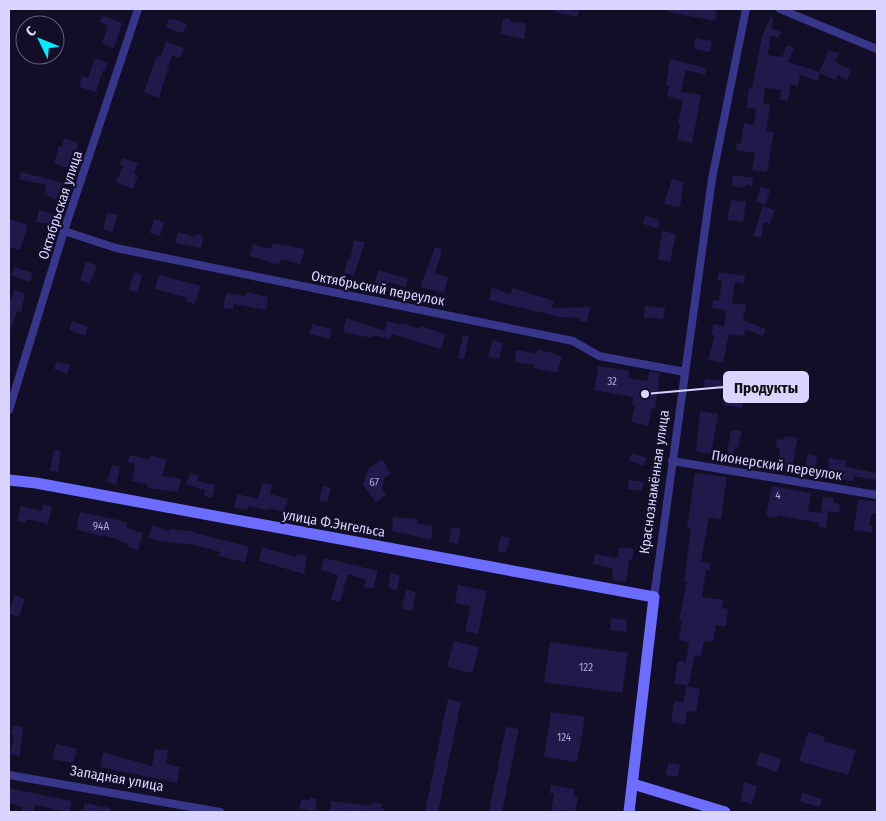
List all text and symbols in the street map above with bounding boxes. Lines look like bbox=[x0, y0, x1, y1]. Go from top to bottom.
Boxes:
north arrow bbox=[15, 15, 65, 65]
text: С bbox=[22, 23, 40, 40]
street label: Октябрьская улица bbox=[35, 148, 86, 262]
street label: Октябрьский переулок bbox=[310, 267, 447, 310]
callout: Продукты bbox=[724, 372, 808, 402]
house number: 32 bbox=[607, 375, 617, 388]
text: Продукты bbox=[734, 379, 798, 397]
street label: Краснознамённая улица bbox=[636, 409, 673, 555]
street label: Пионерский переулок bbox=[710, 447, 844, 484]
house number: 67 bbox=[369, 476, 379, 489]
house number: 4 bbox=[775, 489, 781, 502]
street label: улица Ф.Энгельса bbox=[281, 506, 387, 541]
house number: 94А bbox=[93, 520, 109, 533]
house number: 122 bbox=[579, 661, 593, 674]
house number: 124 bbox=[557, 731, 572, 744]
street label: Западная улица bbox=[69, 762, 165, 795]

